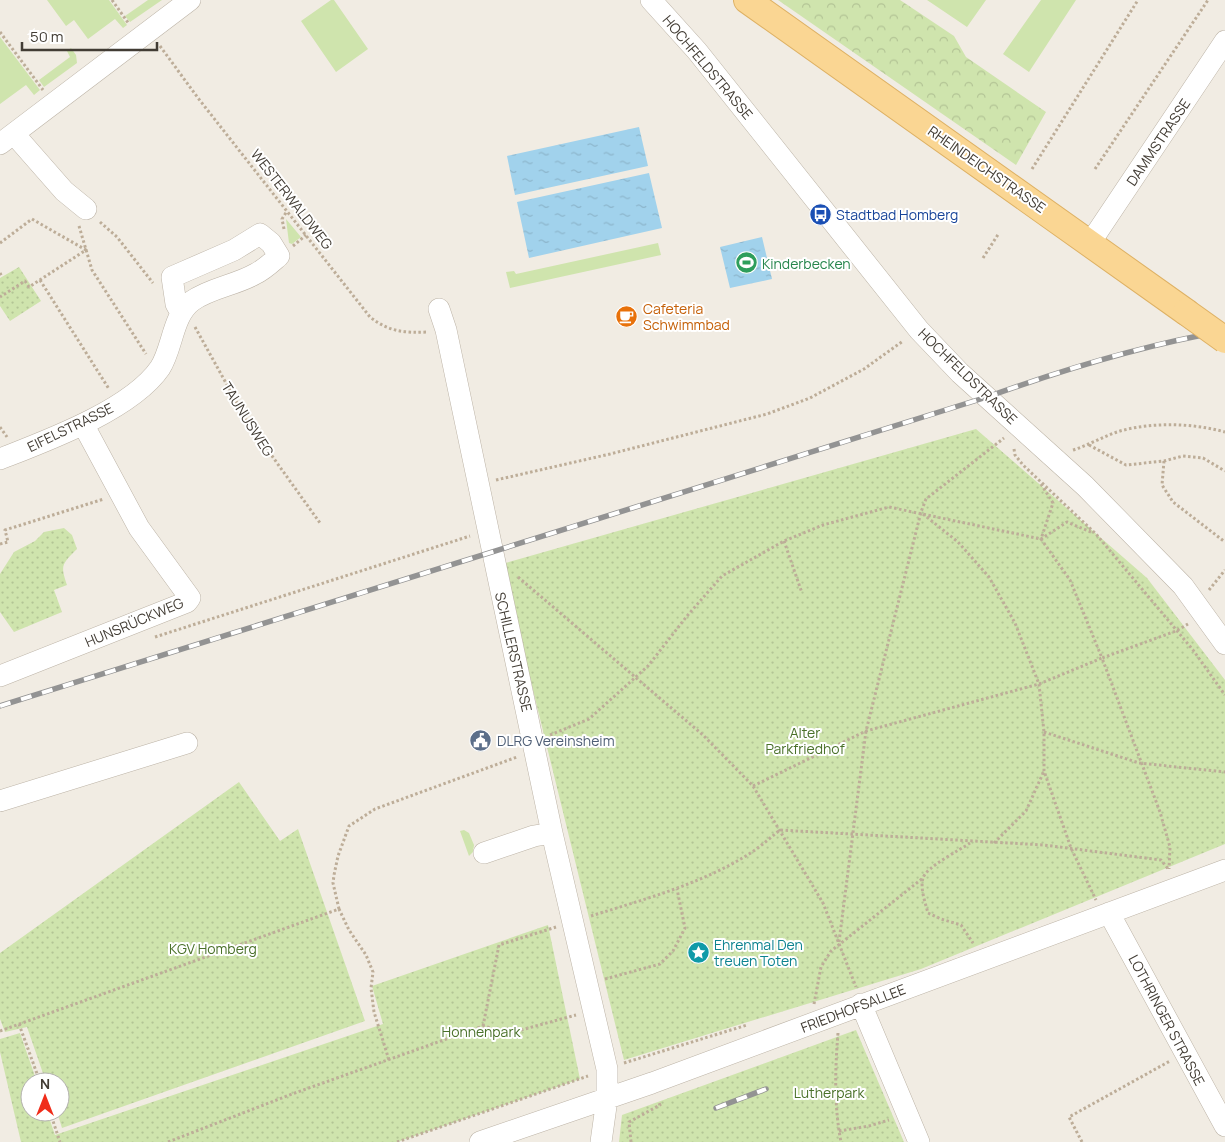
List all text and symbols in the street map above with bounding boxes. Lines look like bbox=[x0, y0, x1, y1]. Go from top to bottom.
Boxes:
street label: HOCHFELDSTRASSE bbox=[659, 11, 757, 123]
scale bar bbox=[22, 20, 158, 52]
text: 50 m bbox=[30, 26, 64, 47]
street label: DAMMSTRASSE bbox=[1122, 95, 1194, 189]
street label: RHEINDEICHSTRASSE bbox=[924, 121, 1050, 217]
street label: WESTERWALDWEG bbox=[247, 145, 337, 253]
bus stop icon: Stadtbad Homberg bbox=[808, 202, 832, 226]
place label: Stadtbad Homberg bbox=[836, 205, 958, 224]
sports icon: Kinderbecken bbox=[734, 251, 758, 275]
place label: Kinderbecken bbox=[762, 254, 851, 273]
place label: Cafeteria Schwimmbad bbox=[643, 299, 730, 334]
cafe icon: Cafeteria Schwimmbad bbox=[615, 304, 639, 328]
street label: HOCHFELDSTRASSE bbox=[914, 324, 1022, 428]
street label: TAUNUSWEG bbox=[218, 378, 278, 460]
street label: EIFELSTRASSE bbox=[24, 398, 116, 456]
street label: SCHILLERSTRASSE bbox=[491, 590, 537, 714]
street label: HUNSRÜCKWEG bbox=[82, 593, 186, 651]
park label: Alter Parkfriedhof bbox=[765, 723, 845, 758]
public building icon: DLRG Vereinsheim bbox=[469, 728, 493, 752]
place label: DLRG Vereinsheim bbox=[497, 731, 615, 750]
place label: Ehrenmal Den treuen Toten bbox=[714, 935, 803, 970]
park label: KGV Homberg bbox=[169, 939, 257, 958]
place icon: Ehrenmal Den treuen Toten bbox=[686, 940, 710, 964]
street label: LOTHRINGER STRASSE bbox=[1124, 951, 1210, 1089]
street label: FRIEDHOFSALLEE bbox=[798, 979, 908, 1037]
park label: Honnenpark bbox=[442, 1022, 521, 1041]
north arrow bbox=[20, 1072, 70, 1122]
text: N bbox=[40, 1074, 50, 1093]
park label: Lutherpark bbox=[794, 1083, 865, 1102]

